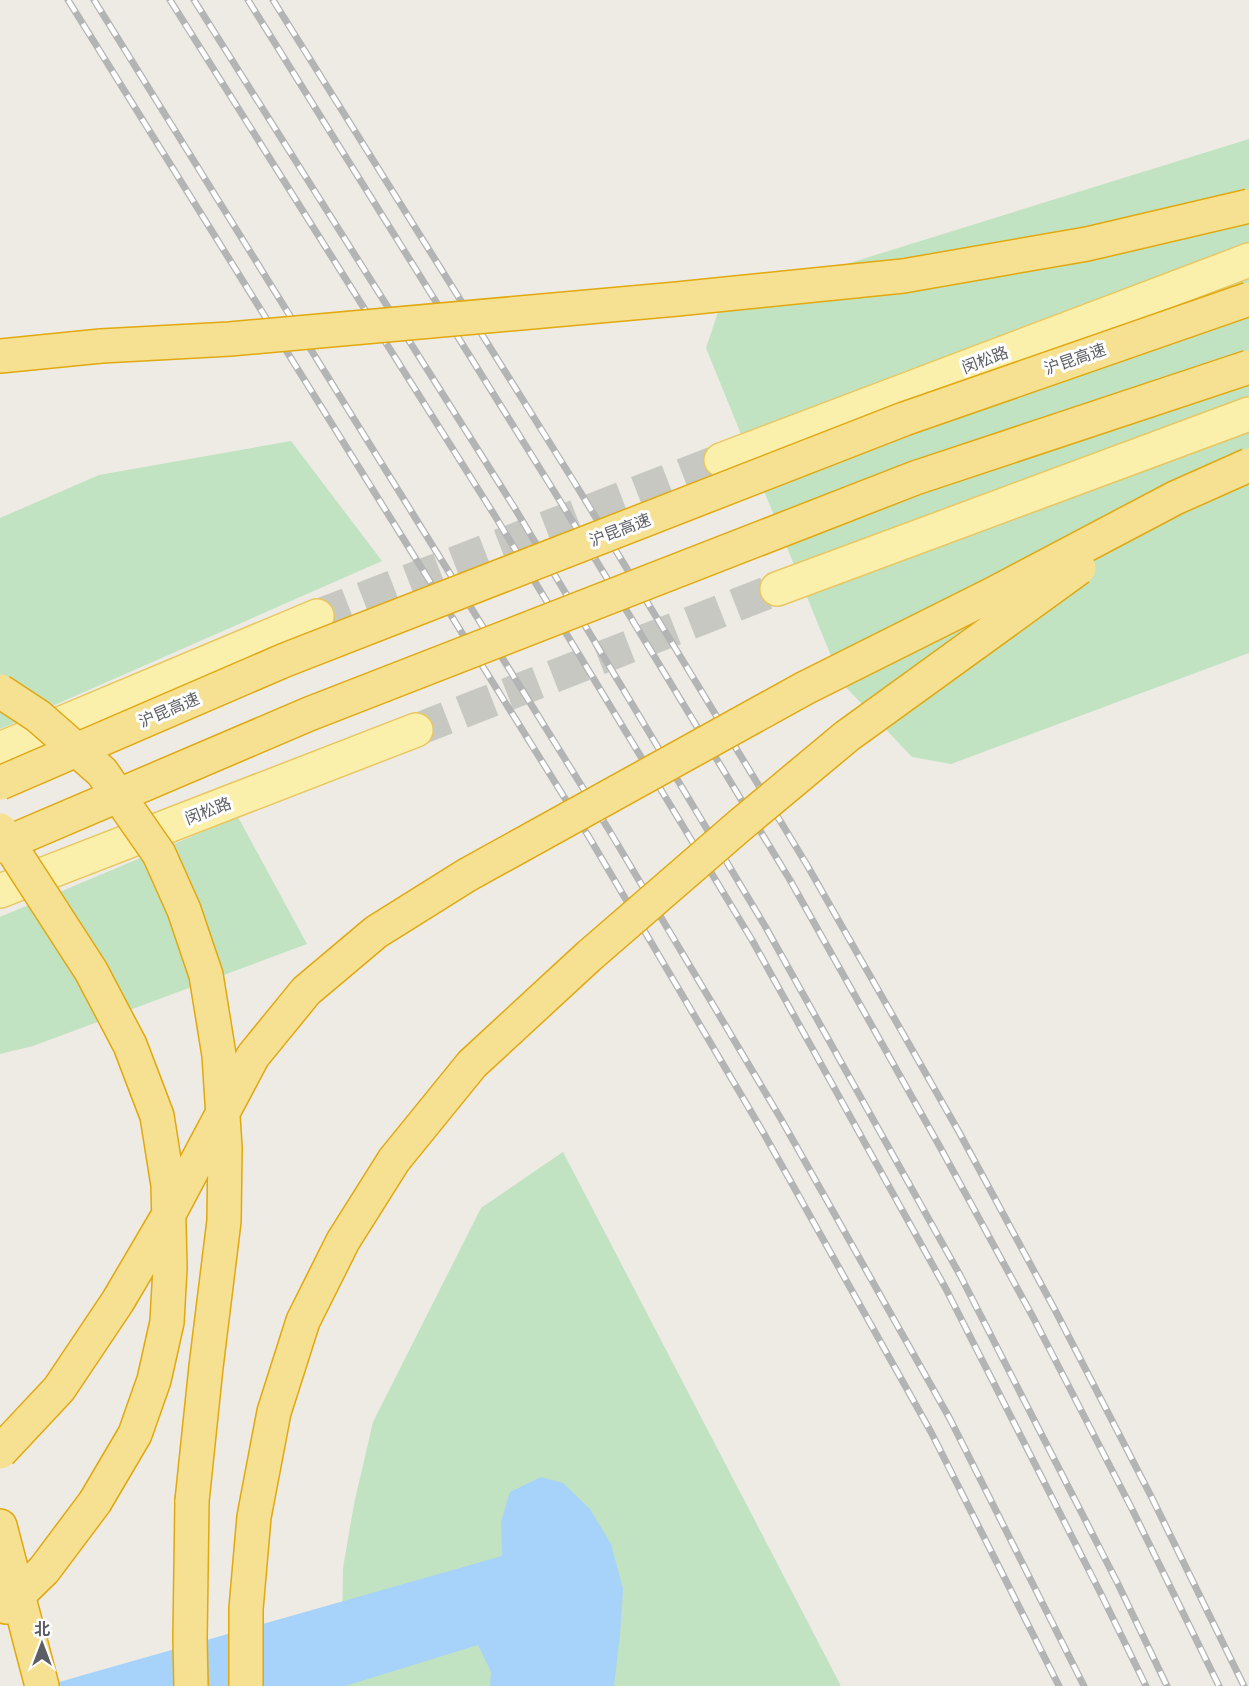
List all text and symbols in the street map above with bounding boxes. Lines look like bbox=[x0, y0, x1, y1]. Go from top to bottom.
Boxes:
street label: 沪昆高速 bbox=[1042, 340, 1108, 378]
street label: 闵松路 bbox=[959, 343, 1011, 377]
street label: 沪昆高速 bbox=[587, 510, 653, 550]
street label: 沪昆高速 bbox=[136, 689, 202, 731]
street label: 闵松路 bbox=[182, 794, 234, 828]
north arrow bbox=[12, 1614, 72, 1674]
text: 北 bbox=[34, 1620, 50, 1639]

